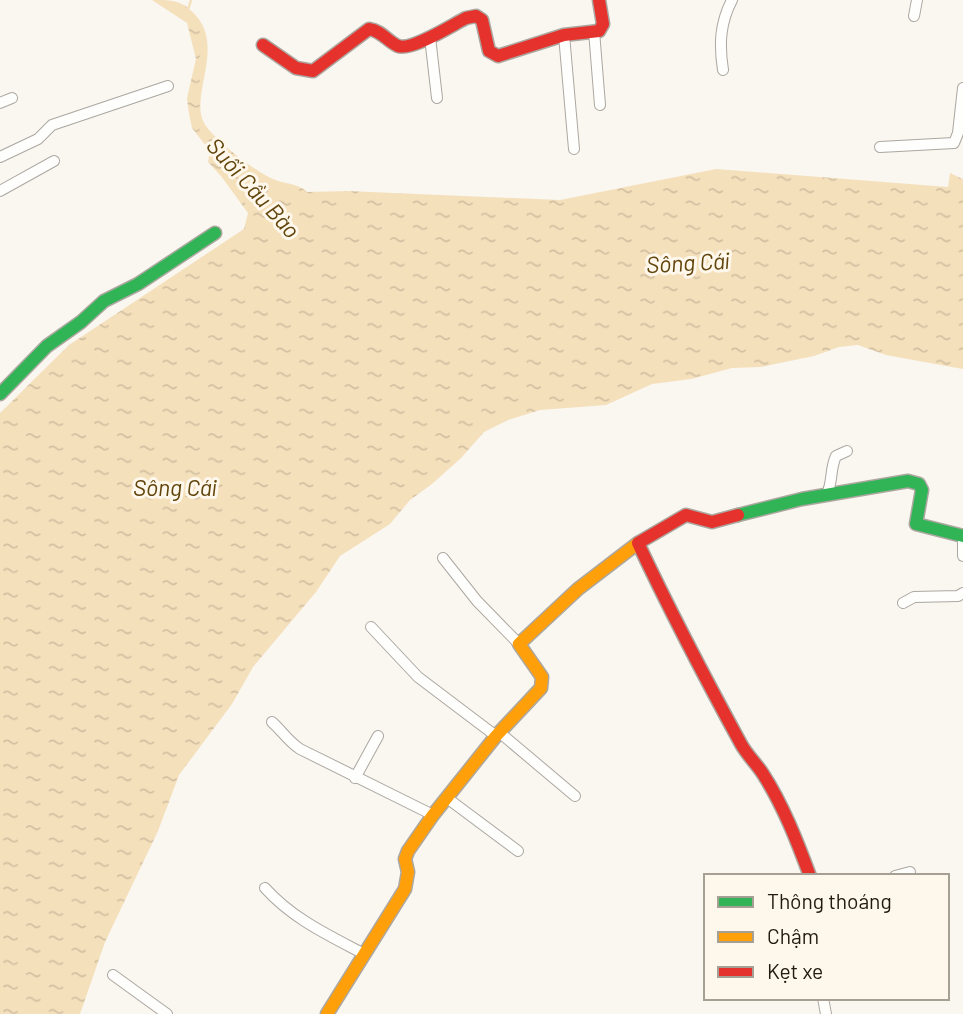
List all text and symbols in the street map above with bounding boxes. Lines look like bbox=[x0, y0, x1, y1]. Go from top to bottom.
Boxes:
water label: Suối Cầu Bào bbox=[201, 131, 306, 243]
water label: Sông Cái bbox=[645, 246, 731, 278]
water label: Sông Cái bbox=[133, 473, 217, 501]
legend bbox=[704, 874, 949, 1000]
text: Thông thoáng bbox=[767, 888, 892, 913]
text: Chậm bbox=[767, 923, 819, 948]
text: Kẹt xe bbox=[767, 958, 823, 983]

